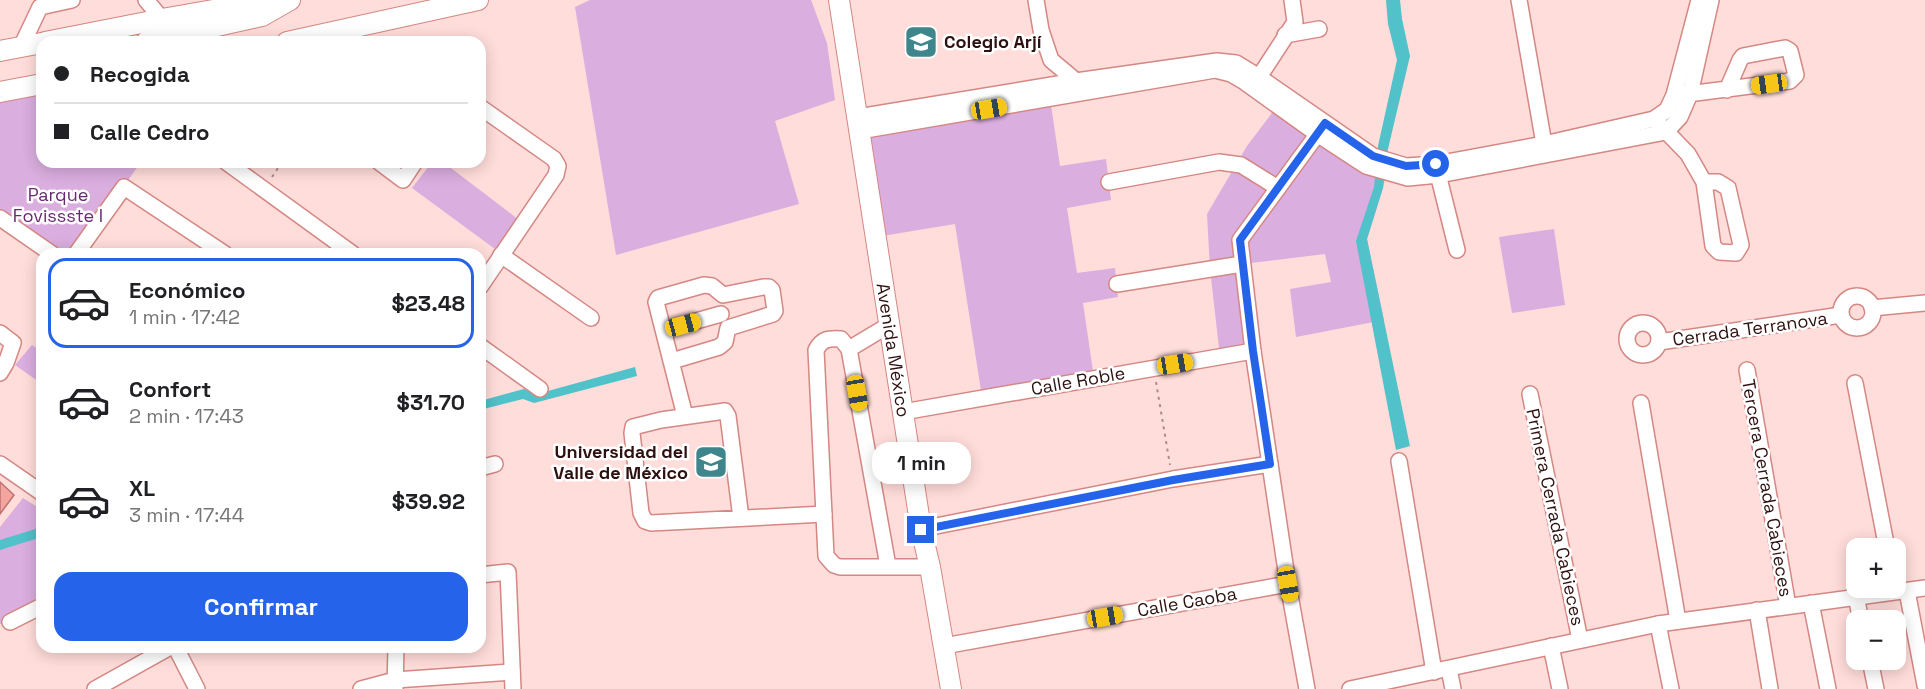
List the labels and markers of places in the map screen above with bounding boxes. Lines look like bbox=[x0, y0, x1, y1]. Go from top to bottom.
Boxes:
school or university icon: Colegio Arjí bbox=[903, 24, 939, 60]
place label: Colegio Arjí bbox=[944, 30, 1042, 53]
place label: Universidad del Valle de México bbox=[553, 440, 688, 484]
school or university icon: Universidad del Valle de México bbox=[693, 444, 729, 480]

